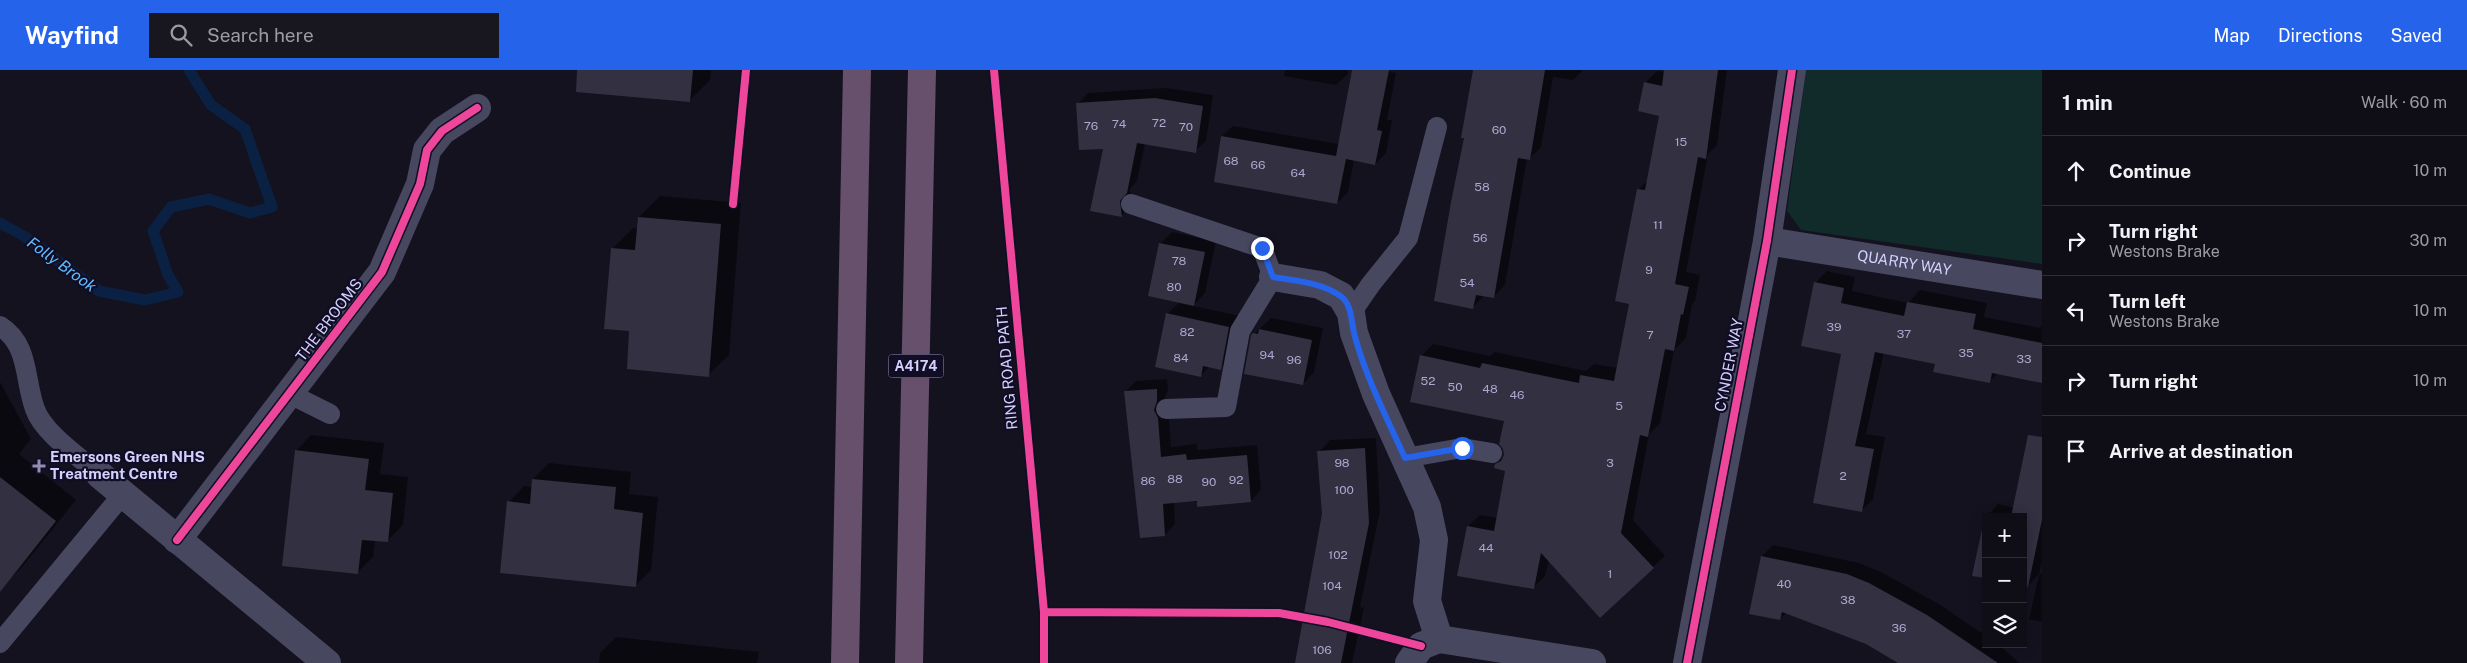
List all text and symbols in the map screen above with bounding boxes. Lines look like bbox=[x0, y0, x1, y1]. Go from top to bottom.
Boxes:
search box bbox=[149, 13, 499, 58]
text: Wayfind bbox=[25, 21, 119, 49]
icon: search bbox=[167, 21, 195, 49]
text: Search here bbox=[207, 24, 314, 46]
text: Map bbox=[2213, 25, 2250, 46]
text: Directions bbox=[2278, 25, 2363, 46]
text: Saved bbox=[2391, 25, 2442, 46]
text: 1 min bbox=[2062, 90, 2113, 115]
text: Walk · 60 m bbox=[2361, 93, 2447, 112]
house number: 72 bbox=[1152, 116, 1166, 130]
house number: 74 bbox=[1112, 117, 1127, 131]
house number: 76 bbox=[1084, 119, 1098, 133]
house number: 70 bbox=[1179, 120, 1193, 134]
house number: 60 bbox=[1492, 123, 1506, 137]
house number: 15 bbox=[1675, 135, 1688, 149]
house number: 68 bbox=[1223, 154, 1239, 168]
icon: ahead bbox=[2062, 157, 2090, 185]
house number: 66 bbox=[1251, 158, 1265, 172]
text: Continue bbox=[2109, 160, 2191, 182]
text: 10 m bbox=[2413, 161, 2447, 180]
house number: 64 bbox=[1291, 166, 1306, 180]
house number: 58 bbox=[1474, 180, 1490, 194]
house number: 11 bbox=[1653, 218, 1663, 232]
text: Turn right bbox=[2109, 220, 2198, 242]
icon: right bbox=[2062, 227, 2090, 255]
house number: 56 bbox=[1472, 231, 1488, 245]
text: 30 m bbox=[2410, 231, 2447, 250]
water label: Folly Brook bbox=[23, 233, 100, 296]
route end bbox=[1251, 237, 1274, 260]
text: Westons Brake bbox=[2109, 242, 2220, 261]
street label: QUARRY WAY bbox=[1856, 247, 1953, 278]
house number: 78 bbox=[1172, 254, 1187, 268]
house number: 9 bbox=[1645, 263, 1653, 277]
street label: THE BROOMS bbox=[292, 275, 365, 364]
house number: 54 bbox=[1459, 276, 1475, 290]
house number: 80 bbox=[1166, 280, 1182, 294]
text: Turn left bbox=[2109, 290, 2186, 312]
icon: left bbox=[2062, 297, 2090, 325]
text: 10 m bbox=[2413, 301, 2447, 320]
street label: RING ROAD PATH bbox=[993, 306, 1020, 431]
text: Westons Brake bbox=[2109, 312, 2220, 331]
street label: CYNDER WAY bbox=[1711, 317, 1746, 413]
house number: 39 bbox=[1827, 320, 1841, 334]
house number: 82 bbox=[1180, 325, 1194, 339]
house number: 37 bbox=[1897, 327, 1911, 341]
house number: 7 bbox=[1646, 328, 1654, 342]
house number: 35 bbox=[1958, 346, 1974, 360]
house number: 94 bbox=[1259, 348, 1275, 362]
house number: 84 bbox=[1173, 351, 1189, 365]
house number: 33 bbox=[2016, 352, 2032, 366]
house number: 96 bbox=[1287, 353, 1301, 367]
road number: A4174 bbox=[888, 354, 944, 378]
icon: right bbox=[2062, 367, 2090, 395]
text: Turn right bbox=[2109, 370, 2198, 392]
text: 10 m bbox=[2413, 371, 2447, 390]
house number: 52 bbox=[1421, 374, 1435, 388]
house number: 50 bbox=[1447, 380, 1463, 394]
house number: 48 bbox=[1482, 382, 1498, 396]
house number: 46 bbox=[1509, 388, 1525, 402]
house number: 5 bbox=[1615, 399, 1623, 413]
route start bbox=[1451, 437, 1474, 460]
icon: arrive bbox=[2062, 437, 2090, 465]
text: Arrive at destination bbox=[2109, 440, 2293, 462]
place label: Emersons Green NHS Treatment Centre bbox=[50, 448, 205, 482]
house number: 98 bbox=[1334, 456, 1350, 470]
house number: 3 bbox=[1606, 456, 1614, 470]
marker: Emersons Green NHS Treatment Centre bbox=[32, 459, 46, 473]
house number: 2 bbox=[1839, 469, 1847, 483]
house number: 88 bbox=[1167, 472, 1183, 486]
house number: 92 bbox=[1229, 473, 1243, 487]
house number: 86 bbox=[1140, 474, 1156, 488]
house number: 90 bbox=[1202, 475, 1216, 489]
house number: 100 bbox=[1334, 483, 1354, 497]
map controls bbox=[1982, 513, 2027, 648]
button: + bbox=[1982, 513, 2027, 558]
house number: 44 bbox=[1478, 541, 1494, 555]
house number: 102 bbox=[1328, 548, 1348, 562]
button: − bbox=[1982, 558, 2027, 603]
house number: 1 bbox=[1608, 567, 1612, 581]
house number: 40 bbox=[1777, 577, 1791, 591]
house number: 104 bbox=[1322, 579, 1342, 593]
house number: 38 bbox=[1840, 593, 1856, 607]
button: layers bbox=[1982, 603, 2027, 648]
house number: 36 bbox=[1892, 621, 1906, 635]
house number: 106 bbox=[1312, 643, 1332, 657]

